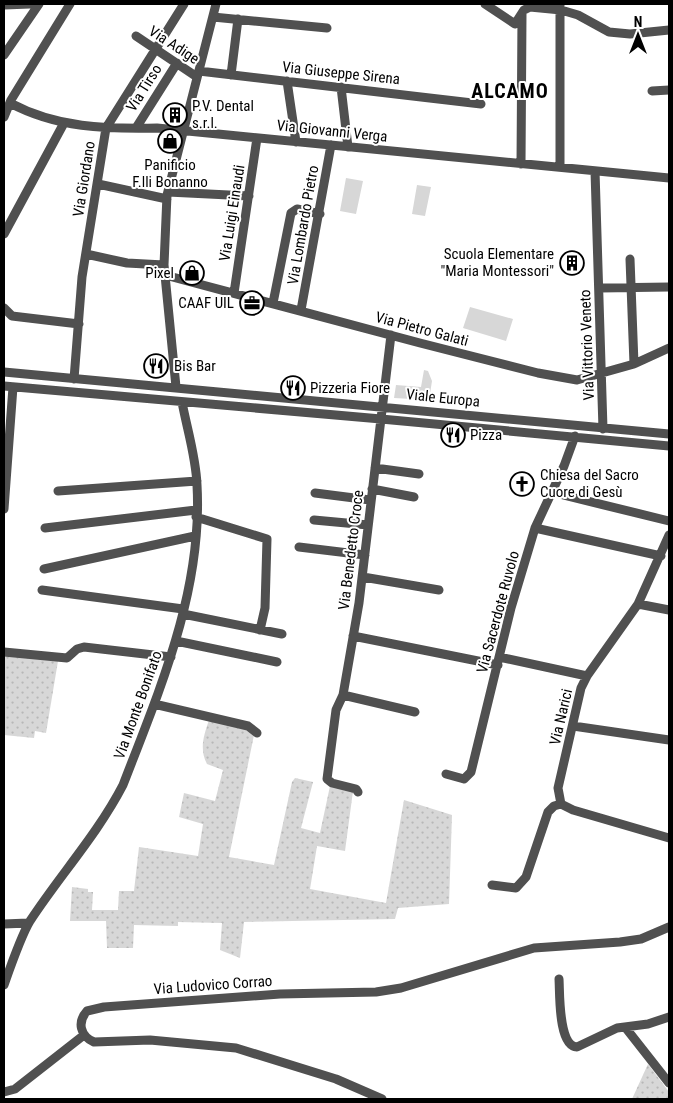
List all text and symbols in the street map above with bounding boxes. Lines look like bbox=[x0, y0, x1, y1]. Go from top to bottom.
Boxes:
north arrow bbox=[613, 10, 663, 60]
text: N bbox=[634, 14, 642, 30]
street label: Via Adige bbox=[145, 22, 203, 68]
street label: Via Giuseppe Sirena bbox=[281, 58, 401, 88]
street label: Via Tirso bbox=[122, 61, 166, 115]
district label: ALCAMO bbox=[471, 79, 549, 103]
place label: P.V. Dental s.r.l. bbox=[192, 97, 254, 132]
building icon: P.V. Dental s.r.l. bbox=[162, 102, 188, 128]
street label: Via Giovanni Verga bbox=[276, 116, 388, 146]
shop icon: Panificio F.lli Bonanno bbox=[157, 128, 183, 154]
street label: Via Giordano bbox=[69, 140, 99, 218]
place label: Panificio F.lli Bonanno bbox=[132, 156, 208, 191]
street label: Via Luigi Einaudi bbox=[215, 163, 249, 263]
street label: Via Lombardo Pietro bbox=[284, 164, 322, 286]
place label: Scuola Elementare "Maria Montessori" bbox=[440, 245, 554, 280]
building icon: Scuola Elementare "Maria Montessori" bbox=[559, 250, 585, 276]
shop icon: Pixel bbox=[179, 260, 205, 286]
place label: Pixel bbox=[145, 264, 174, 282]
street label: Via Vittorio Veneto bbox=[576, 289, 598, 401]
office icon: CAAF UIL bbox=[239, 290, 265, 316]
place label: CAAF UIL bbox=[178, 294, 234, 312]
street label: Via Pietro Galati bbox=[373, 308, 471, 350]
restaurant icon: Bis Bar bbox=[143, 353, 169, 379]
place label: Bis Bar bbox=[174, 357, 216, 375]
restaurant icon: Pizzeria Fiore bbox=[280, 375, 306, 401]
place label: Pizzeria Fiore bbox=[310, 379, 390, 397]
street label: Viale Europa bbox=[405, 385, 481, 411]
restaurant icon: Pizza bbox=[440, 422, 466, 448]
place label: Pizza bbox=[470, 426, 502, 444]
place label: Chiesa del Sacro Cuore di Gesù bbox=[540, 466, 639, 501]
church icon: Chiesa del Sacro Cuore di Gesù bbox=[509, 471, 535, 497]
street label: Via Benedetto Croce bbox=[335, 489, 367, 611]
street label: Via Sacerdote Ruvolo bbox=[473, 549, 523, 675]
street label: Via Monte Bonifato bbox=[110, 648, 166, 762]
street label: Via Narici bbox=[546, 687, 576, 747]
street label: Via Ludovico Corrao bbox=[153, 972, 273, 998]

